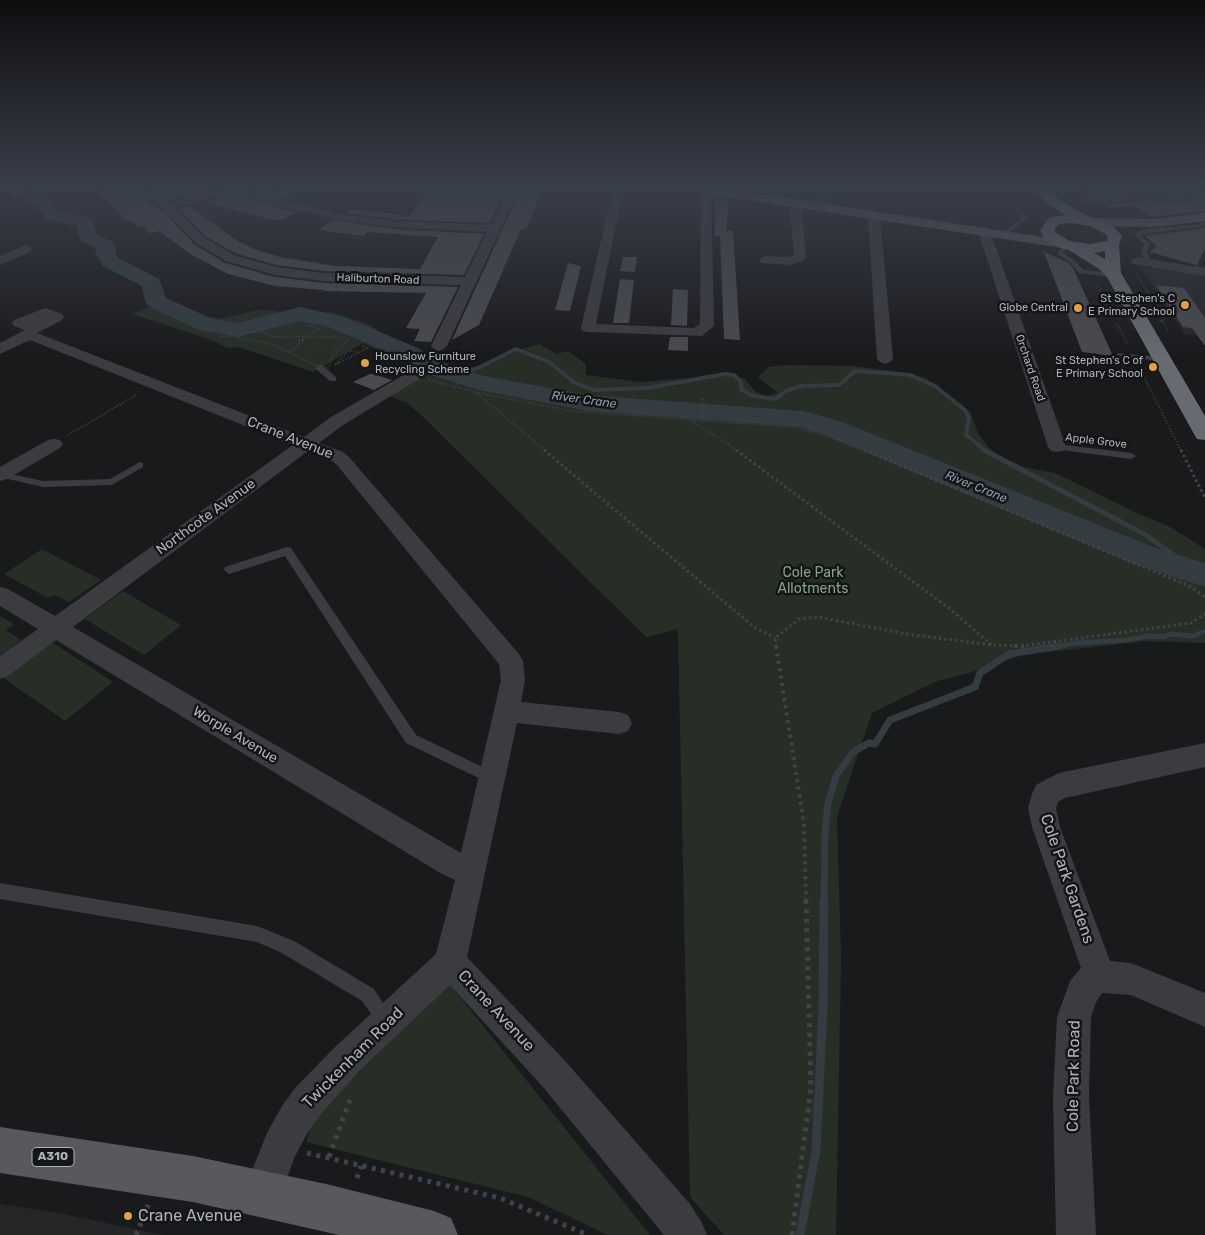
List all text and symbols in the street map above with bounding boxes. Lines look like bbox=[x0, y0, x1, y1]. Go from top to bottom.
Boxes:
street label: Haliburton Road bbox=[336, 271, 420, 287]
place label: St Stephen's C E Primary School bbox=[1088, 292, 1175, 318]
marker: St Stephen's C E Primary School bbox=[1179, 299, 1191, 311]
place label: Globe Central bbox=[999, 301, 1068, 315]
marker: Globe Central bbox=[1072, 302, 1084, 314]
street label: Orchard Road bbox=[1012, 333, 1048, 403]
place label: Hounslow Furniture Recycling Scheme bbox=[375, 350, 476, 376]
place label: St Stephen's C of E Primary School bbox=[1055, 354, 1143, 380]
marker: Hounslow Furniture Recycling Scheme bbox=[359, 357, 371, 369]
marker: St Stephen's C of E Primary School bbox=[1147, 361, 1159, 373]
water label: River Crane bbox=[551, 388, 617, 412]
street label: Crane Avenue bbox=[245, 413, 335, 463]
street label: Apple Grove bbox=[1065, 431, 1127, 451]
water label: River Crane bbox=[943, 468, 1009, 506]
street label: Northcote Avenue bbox=[153, 475, 259, 559]
park label: Cole Park Allotments bbox=[778, 565, 848, 598]
street label: Worple Avenue bbox=[189, 703, 281, 767]
street label: Cole Park Gardens bbox=[1036, 812, 1098, 946]
street label: Crane Avenue bbox=[453, 966, 539, 1056]
street label: Twickenham Road bbox=[299, 1004, 407, 1112]
street label: Cole Park Road bbox=[1063, 1020, 1085, 1132]
road number: A310 bbox=[32, 1148, 74, 1166]
place label: Crane Avenue bbox=[138, 1206, 242, 1226]
marker: Crane Avenue bbox=[122, 1210, 134, 1222]

